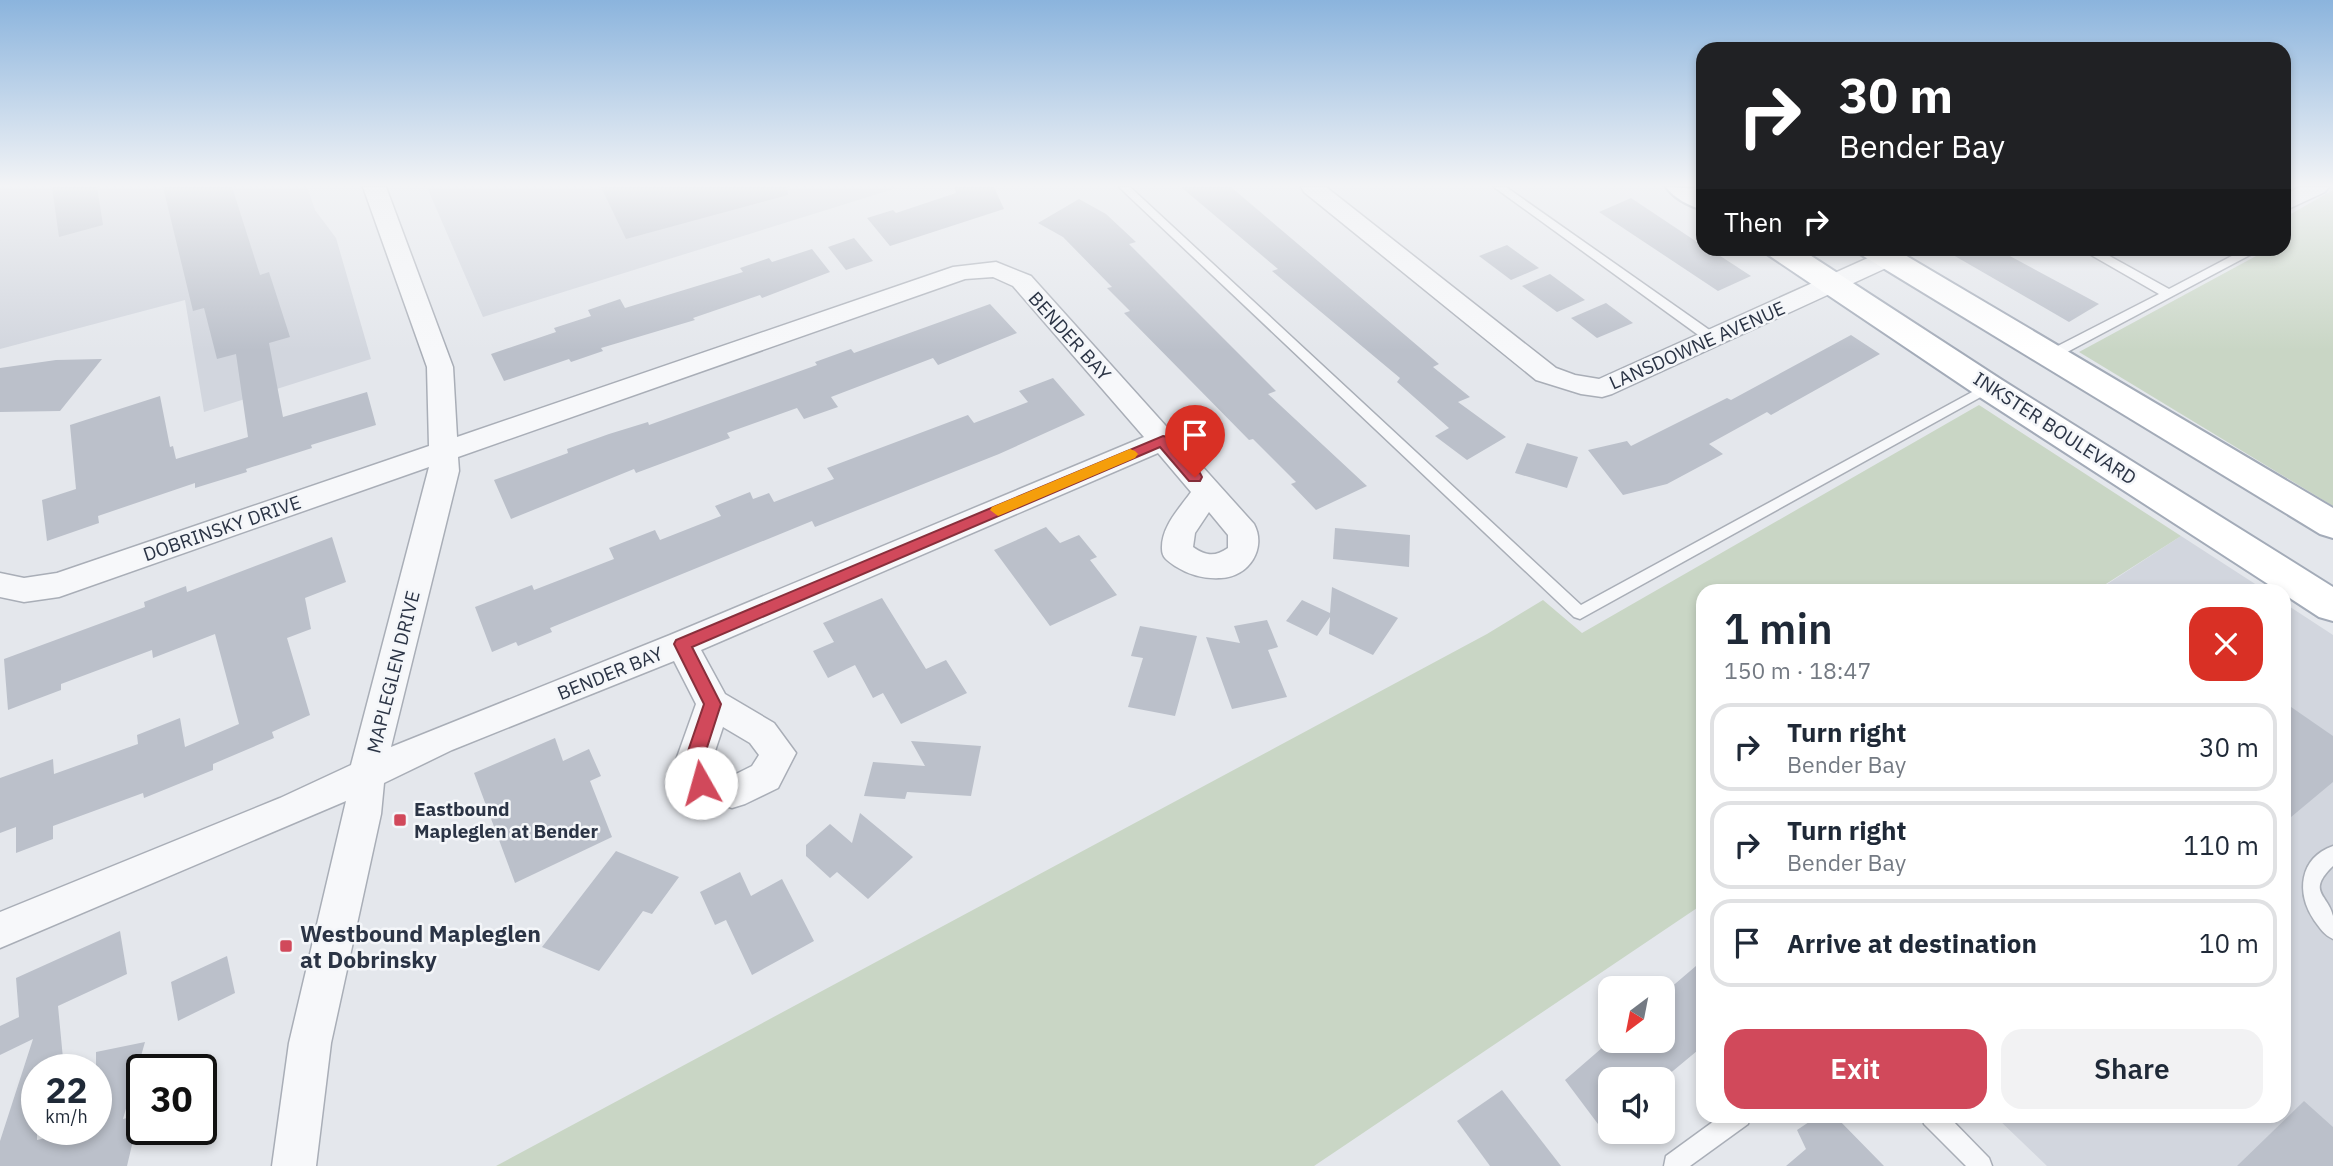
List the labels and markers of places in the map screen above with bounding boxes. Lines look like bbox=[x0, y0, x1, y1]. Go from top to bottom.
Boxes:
pin bbox=[1165, 405, 1225, 477]
place label: Eastbound Mapleglen at Bender bbox=[414, 797, 598, 843]
marker: Eastbound Mapleglen at Bender bbox=[392, 812, 408, 828]
place label: Westbound Mapleglen at Dobrinsky bbox=[300, 918, 541, 974]
marker: Westbound Mapleglen at Dobrinsky bbox=[278, 938, 294, 954]

